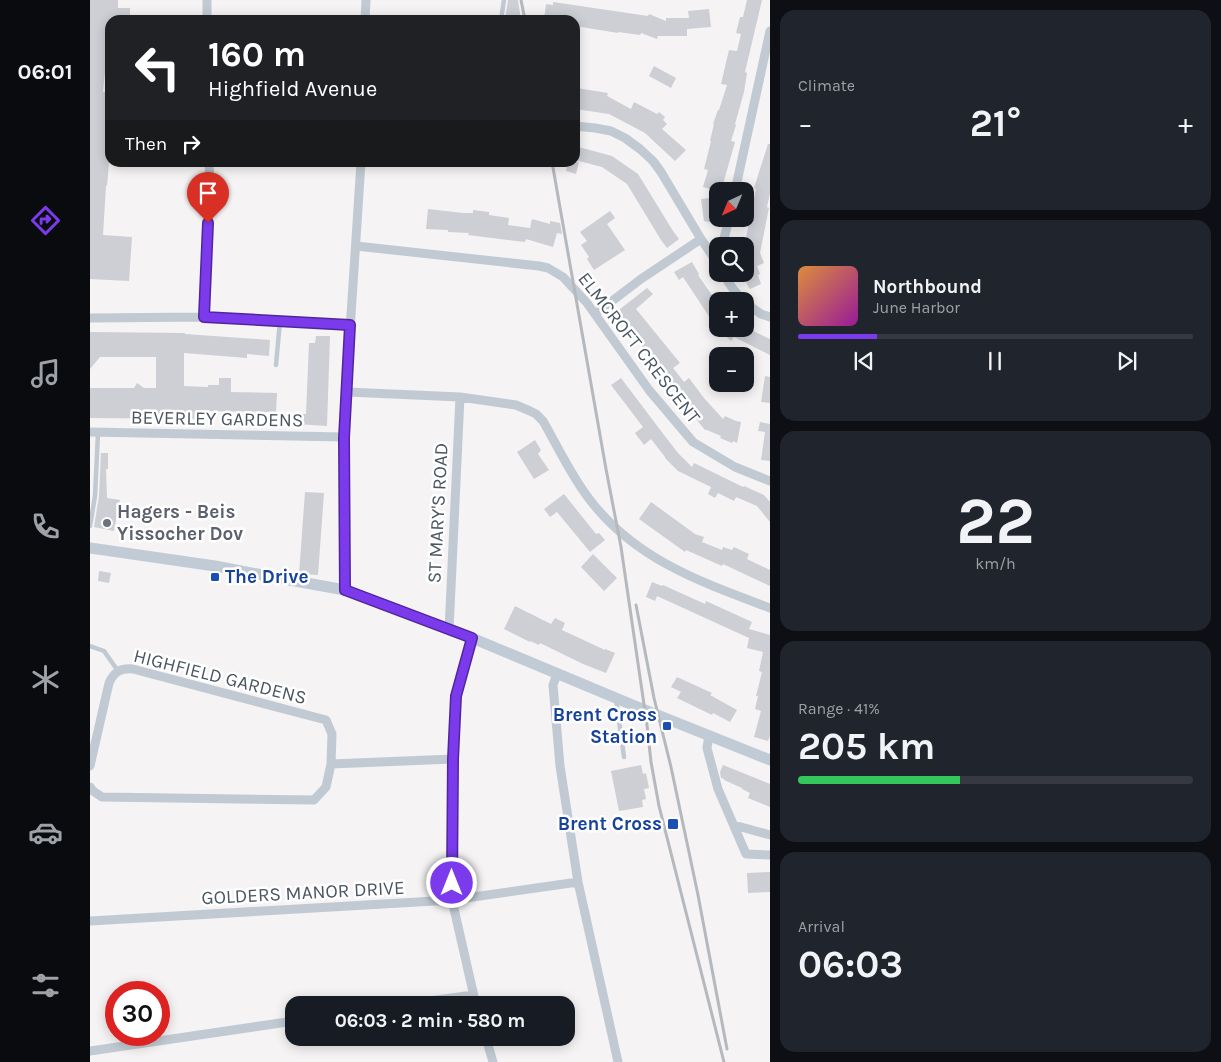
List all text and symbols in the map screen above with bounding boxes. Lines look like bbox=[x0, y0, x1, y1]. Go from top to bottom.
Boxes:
text: 160 m bbox=[208, 34, 306, 75]
icon: left bbox=[125, 35, 190, 100]
text: 06:01 bbox=[18, 59, 72, 85]
text: Highfield Avenue bbox=[208, 76, 377, 102]
text: Climate bbox=[798, 76, 855, 95]
text: 21° bbox=[970, 101, 1021, 146]
text: − bbox=[798, 107, 813, 140]
text: + bbox=[1178, 107, 1193, 140]
icon: right bbox=[177, 130, 205, 158]
text: Then bbox=[125, 133, 167, 155]
pin bbox=[187, 172, 229, 223]
icon: arrive bbox=[194, 179, 222, 207]
north arrow bbox=[709, 182, 754, 228]
map controls bbox=[709, 182, 754, 392]
icon: directions bbox=[28, 203, 63, 238]
button: search bbox=[709, 237, 754, 282]
street label: ELMCROFT CRESCENT bbox=[573, 268, 705, 428]
text: Northbound bbox=[873, 276, 982, 298]
button: + bbox=[709, 292, 754, 337]
text: June Harbor bbox=[873, 298, 960, 317]
button: − bbox=[709, 347, 754, 392]
icon: previous bbox=[850, 347, 878, 375]
icon: pause bbox=[981, 347, 1009, 375]
icon: next bbox=[1113, 347, 1141, 375]
icon: music bbox=[28, 356, 63, 391]
street label: BEVERLEY GARDENS bbox=[131, 406, 303, 432]
street label: ST MARY'S ROAD bbox=[423, 442, 453, 584]
text: 22 bbox=[956, 483, 1035, 559]
place label: Hagers - Beis Yissocher Dov bbox=[117, 501, 243, 545]
icon: phone bbox=[28, 509, 63, 544]
marker: Hagers - Beis Yissocher Dov bbox=[101, 517, 113, 529]
text: km/h bbox=[975, 554, 1016, 573]
place label: The Drive bbox=[225, 566, 308, 588]
marker: The Drive bbox=[209, 571, 221, 583]
street label: HIGHFIELD GARDENS bbox=[131, 645, 309, 709]
icon: climate bbox=[28, 662, 63, 697]
text: Range · 41% bbox=[798, 699, 880, 718]
place label: Brent Cross Station bbox=[553, 704, 657, 748]
marker: Brent Cross Station bbox=[661, 720, 673, 732]
text: 205 km bbox=[798, 724, 935, 769]
place label: Brent Cross bbox=[558, 813, 662, 835]
icon: car bbox=[28, 815, 63, 850]
marker: Brent Cross bbox=[666, 817, 680, 831]
position arrow bbox=[425, 856, 477, 908]
street label: GOLDERS MANOR DRIVE bbox=[201, 877, 405, 909]
text: Arrival bbox=[798, 917, 845, 936]
text: 06:03 bbox=[798, 942, 903, 987]
icon: filters bbox=[28, 968, 63, 1003]
speed limit sign: 30 bbox=[105, 981, 170, 1046]
text: 06:03 · 2 min · 580 m bbox=[335, 1010, 525, 1032]

